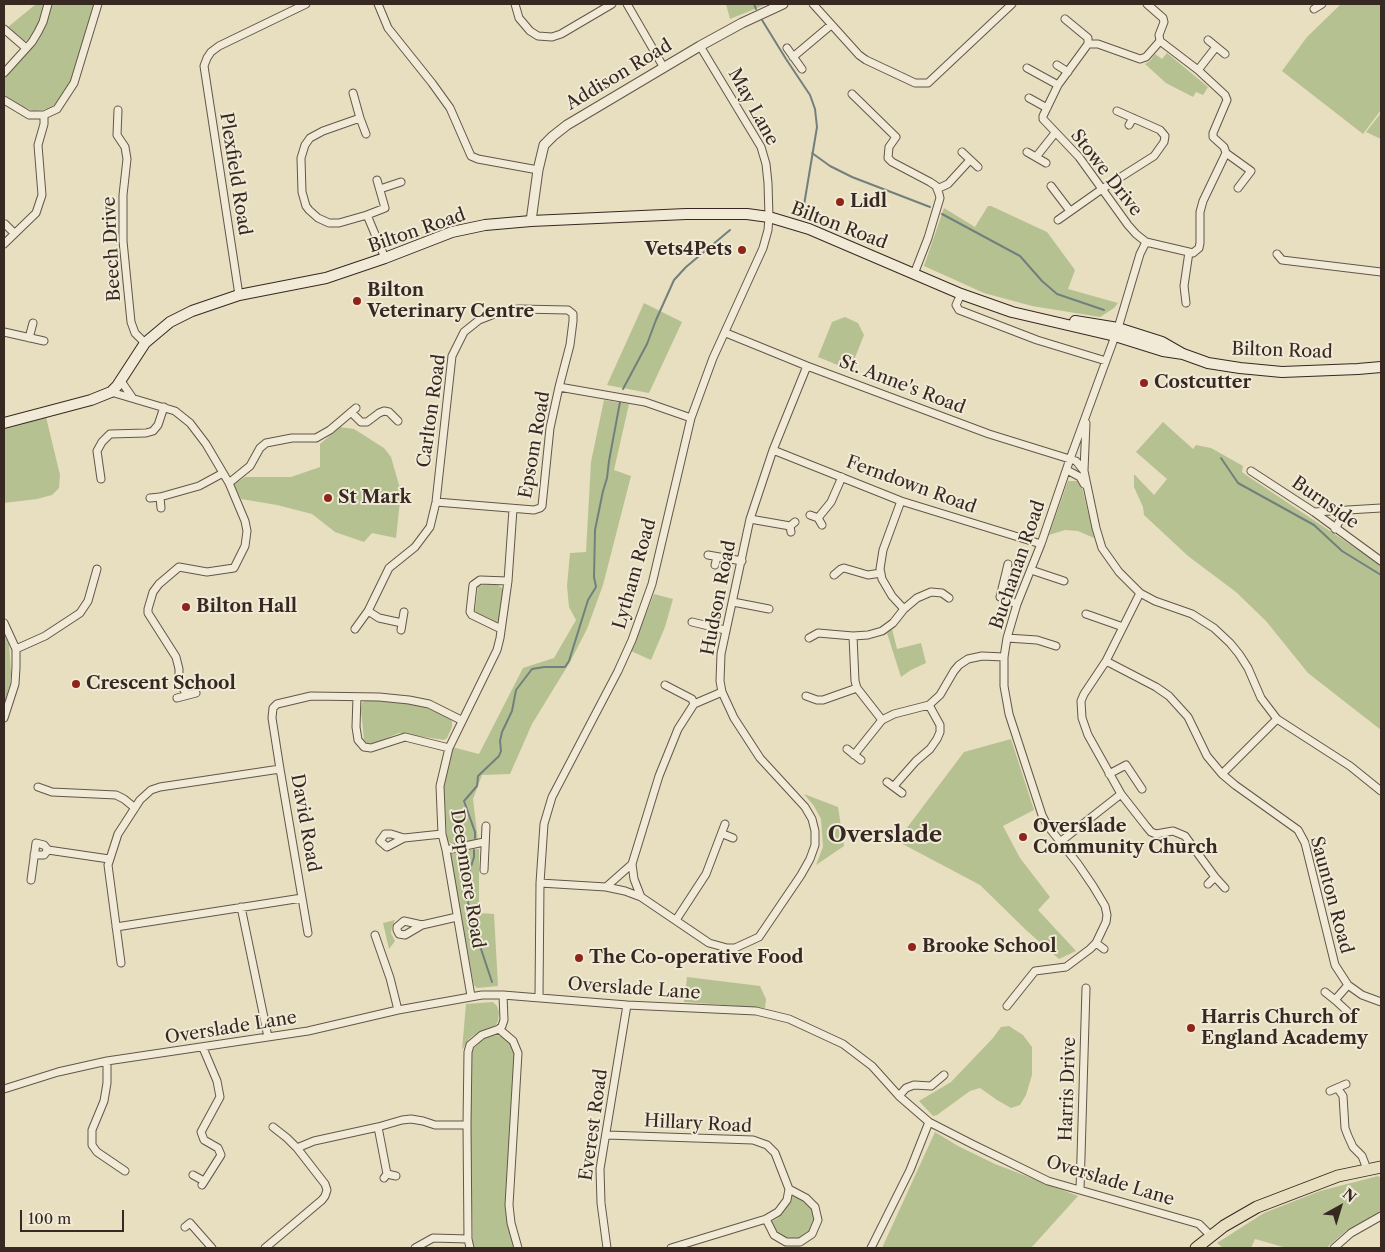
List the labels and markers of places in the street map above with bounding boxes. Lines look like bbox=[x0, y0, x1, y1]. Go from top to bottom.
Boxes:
place label: Lidl bbox=[850, 191, 887, 213]
marker: Lidl bbox=[834, 196, 846, 208]
place label: Vets4Pets bbox=[645, 239, 732, 261]
marker: Vets4Pets bbox=[736, 244, 748, 256]
place label: Bilton Veterinary Centre bbox=[367, 280, 534, 322]
marker: Bilton Veterinary Centre bbox=[351, 295, 363, 307]
place label: Costcutter bbox=[1154, 372, 1251, 394]
marker: Costcutter bbox=[1138, 377, 1150, 389]
place label: St Mark bbox=[338, 487, 411, 509]
marker: St Mark bbox=[322, 492, 334, 504]
place label: Bilton Hall bbox=[196, 596, 297, 618]
marker: Bilton Hall bbox=[180, 601, 192, 613]
place label: Crescent School bbox=[86, 673, 236, 695]
marker: Crescent School bbox=[70, 678, 82, 690]
place label: Overslade Community Church bbox=[1033, 816, 1218, 859]
marker: Overslade Community Church bbox=[1017, 831, 1029, 843]
place label: Brooke School bbox=[922, 936, 1056, 958]
marker: Brooke School bbox=[906, 941, 918, 953]
place label: The Co-operative Food bbox=[589, 947, 803, 969]
marker: The Co-operative Food bbox=[573, 952, 585, 964]
place label: Harris Church of England Academy bbox=[1201, 1007, 1368, 1050]
marker: Harris Church of England Academy bbox=[1185, 1022, 1197, 1034]

